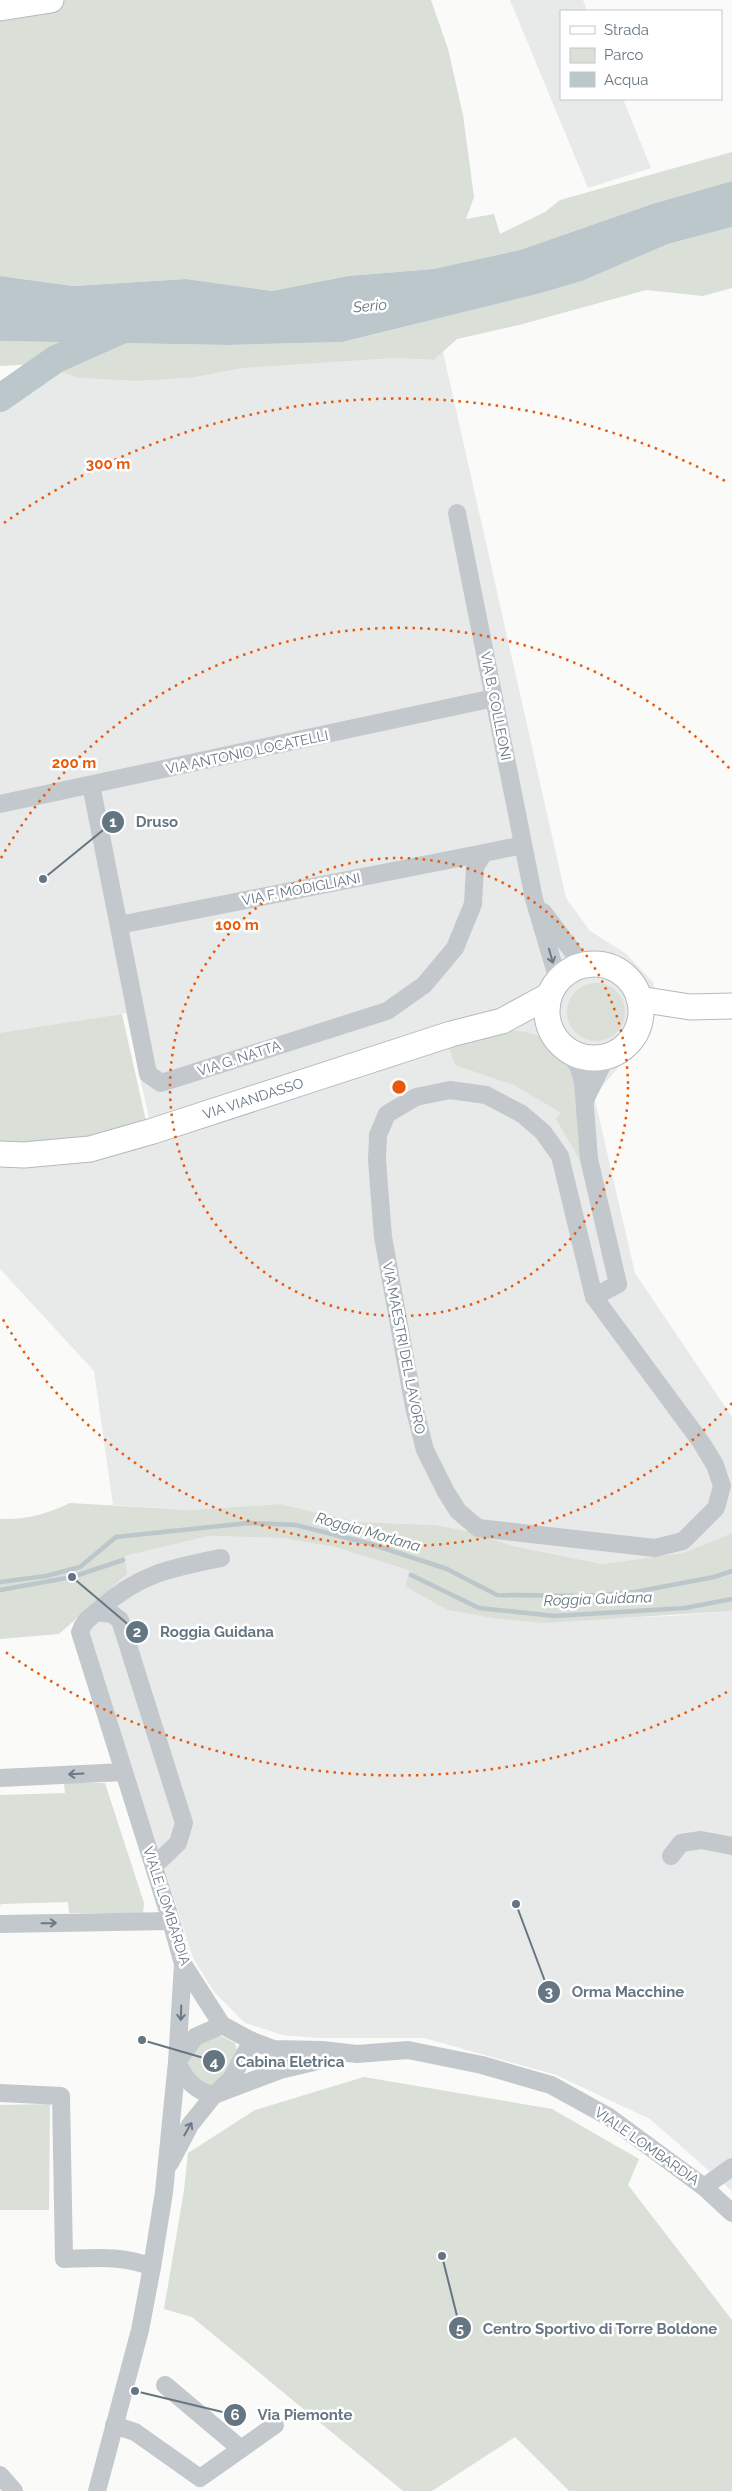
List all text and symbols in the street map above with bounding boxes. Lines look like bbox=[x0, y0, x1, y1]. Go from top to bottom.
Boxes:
legend bbox=[560, 10, 722, 100]
text: Strada bbox=[604, 21, 649, 39]
text: Parco bbox=[604, 46, 644, 64]
text: Acqua bbox=[604, 71, 648, 89]
water label: Serio bbox=[351, 296, 388, 317]
text: 300 m bbox=[86, 455, 130, 473]
street label: VIA B. COLLEONI bbox=[478, 650, 514, 762]
street label: VIA ANTONIO LOCATELLI bbox=[164, 727, 330, 777]
text: 200 m bbox=[52, 754, 96, 772]
callout: Druso bbox=[101, 807, 188, 837]
text: 1 bbox=[109, 813, 117, 831]
text: Druso bbox=[136, 813, 178, 831]
street label: VIA F. MODIGLIANI bbox=[240, 870, 362, 908]
text: 100 m bbox=[215, 916, 259, 934]
one-way arrow bbox=[547, 948, 556, 964]
street label: VIA G. NATTA bbox=[195, 1037, 283, 1079]
street label: VIA VIANDASSO bbox=[201, 1075, 305, 1122]
centre of rings bbox=[390, 1078, 408, 1096]
street label: VIA MAESTRI DEL LAVORO bbox=[379, 1261, 429, 1435]
water label: Roggia Morlana bbox=[314, 1508, 422, 1556]
water label: Roggia Guidana bbox=[543, 1588, 653, 1610]
callout: Roggia Guidana bbox=[125, 1617, 284, 1647]
text: 2 bbox=[133, 1623, 141, 1641]
text: Roggia Guidana bbox=[160, 1623, 274, 1641]
one-way arrow bbox=[68, 1770, 84, 1779]
street label: VIALE LOMBARDIA bbox=[140, 1845, 194, 1968]
one-way arrow bbox=[40, 1918, 56, 1928]
callout: Orma Macchine bbox=[537, 1977, 694, 2007]
text: 3 bbox=[545, 1983, 553, 2001]
text: Orma Macchine bbox=[572, 1983, 684, 2001]
one-way arrow bbox=[176, 2004, 185, 2020]
callout: Cabina Eletrica bbox=[201, 2046, 355, 2076]
text: 4 bbox=[210, 2053, 219, 2071]
text: Cabina Eletrica bbox=[236, 2053, 345, 2071]
street label: VIALE LOMBARDIA bbox=[592, 2104, 703, 2188]
one-way arrow bbox=[183, 2122, 193, 2137]
callout: Centro Sportivo di Torre Boldone bbox=[448, 2313, 728, 2343]
text: 5 bbox=[456, 2320, 464, 2338]
text: Centro Sportivo di Torre Boldone bbox=[483, 2320, 717, 2338]
callout: Via Piemonte bbox=[222, 2400, 362, 2430]
text: 6 bbox=[230, 2406, 240, 2424]
text: Via Piemonte bbox=[257, 2406, 353, 2424]

